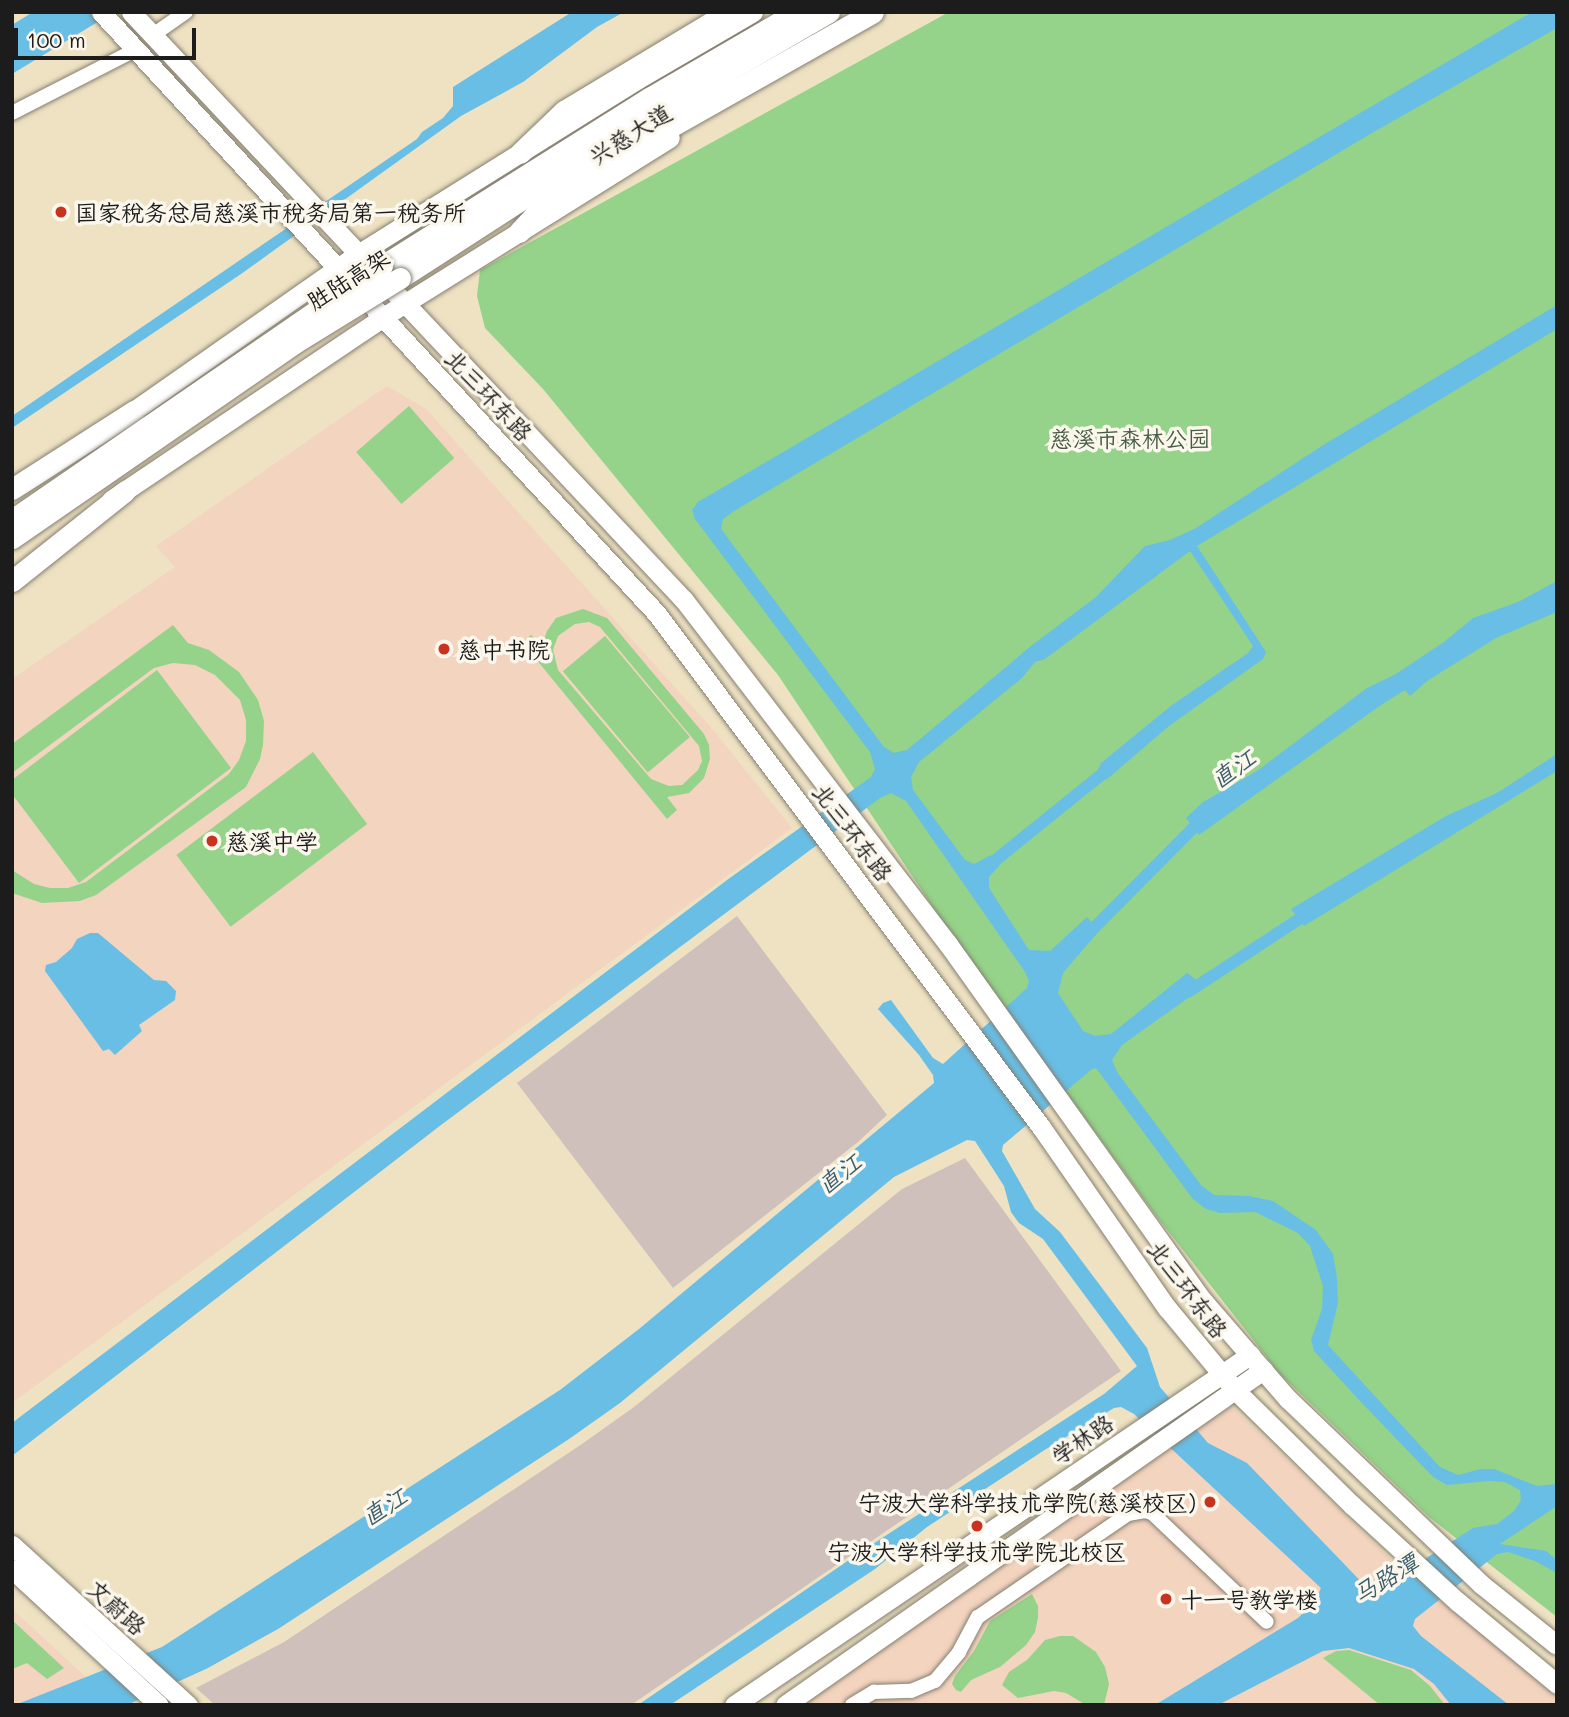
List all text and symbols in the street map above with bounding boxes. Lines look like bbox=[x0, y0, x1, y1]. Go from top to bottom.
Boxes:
scale bar bbox=[18, 14, 200, 58]
text: 100 m bbox=[27, 26, 86, 53]
street label: 兴慈大道 bbox=[584, 98, 676, 170]
place label: 国家税务总局慈溪市税务局第一税务所 bbox=[75, 198, 466, 226]
marker: 国家税务总局慈溪市税务局第一税务所 bbox=[53, 204, 69, 220]
street label: 胜陆高架 bbox=[302, 243, 394, 315]
street label: 北三环东路 bbox=[440, 344, 538, 446]
park label: 慈溪市森林公园 bbox=[1050, 424, 1210, 452]
place label: 慈中书院 bbox=[458, 635, 550, 663]
marker: 慈中书院 bbox=[436, 641, 452, 657]
water label: 直江 bbox=[1205, 742, 1261, 794]
street label: 北三环东路 bbox=[807, 778, 899, 886]
place label: 慈溪中学 bbox=[226, 827, 318, 855]
marker: 慈溪中学 bbox=[204, 833, 220, 849]
water label: 直江 bbox=[811, 1147, 867, 1199]
street label: 北三环东路 bbox=[1142, 1235, 1234, 1343]
street label: 学林路 bbox=[1046, 1408, 1118, 1470]
water label: 直江 bbox=[356, 1481, 412, 1531]
place label: 宁波大学科学技术学院(慈溪校区) bbox=[858, 1488, 1196, 1516]
marker: 宁波大学科学技术学院(慈溪校区) bbox=[1202, 1494, 1218, 1510]
marker: 宁波大学科学技术学院北校区 bbox=[969, 1518, 985, 1534]
place label: 宁波大学科学技术学院北校区 bbox=[828, 1537, 1126, 1565]
water label: 马路潭 bbox=[1347, 1547, 1423, 1609]
street label: 文蔚路 bbox=[82, 1574, 152, 1640]
place label: 十一号教学楼 bbox=[1180, 1585, 1318, 1613]
marker: 十一号教学楼 bbox=[1158, 1591, 1174, 1607]

